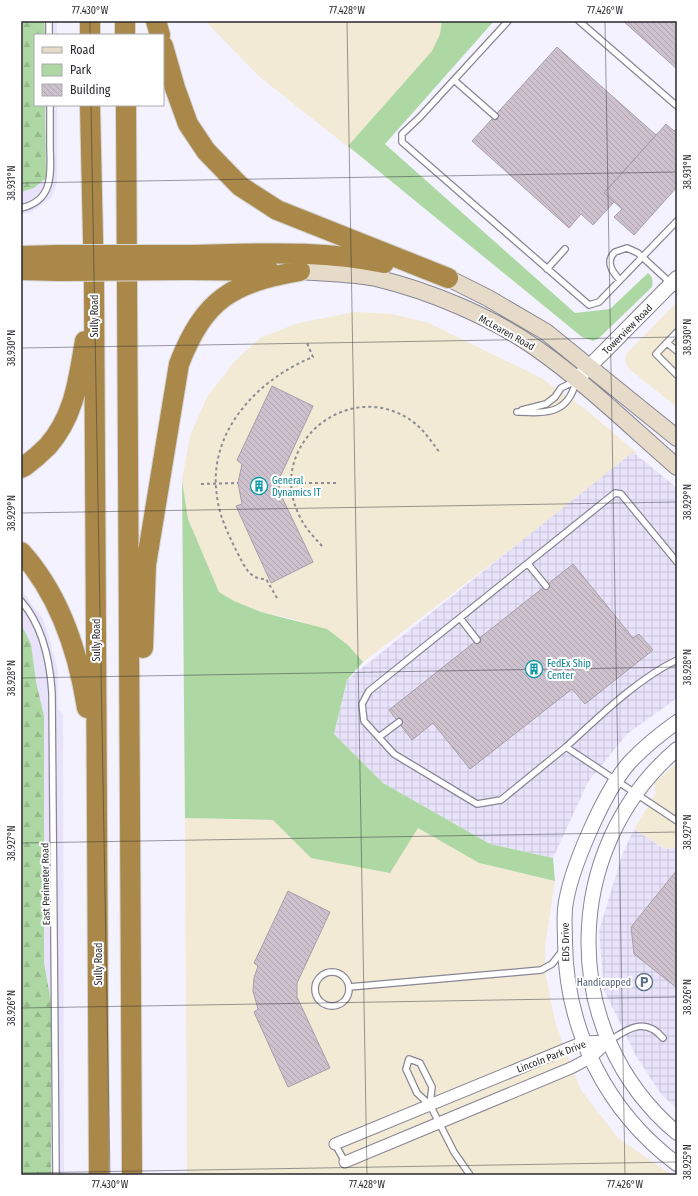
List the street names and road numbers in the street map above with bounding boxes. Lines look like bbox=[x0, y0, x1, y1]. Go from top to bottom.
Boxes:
street label: Sully Road bbox=[89, 295, 101, 337]
street label: Towerview Road bbox=[600, 302, 655, 357]
street label: McLearen Road bbox=[477, 313, 536, 353]
street label: Sully Road bbox=[91, 619, 103, 661]
street label: East Perimeter Road bbox=[39, 843, 53, 925]
street label: EDS Drive bbox=[560, 922, 572, 962]
street label: Sully Road bbox=[93, 943, 105, 985]
street label: Lincoln Park Drive bbox=[515, 1038, 588, 1076]

